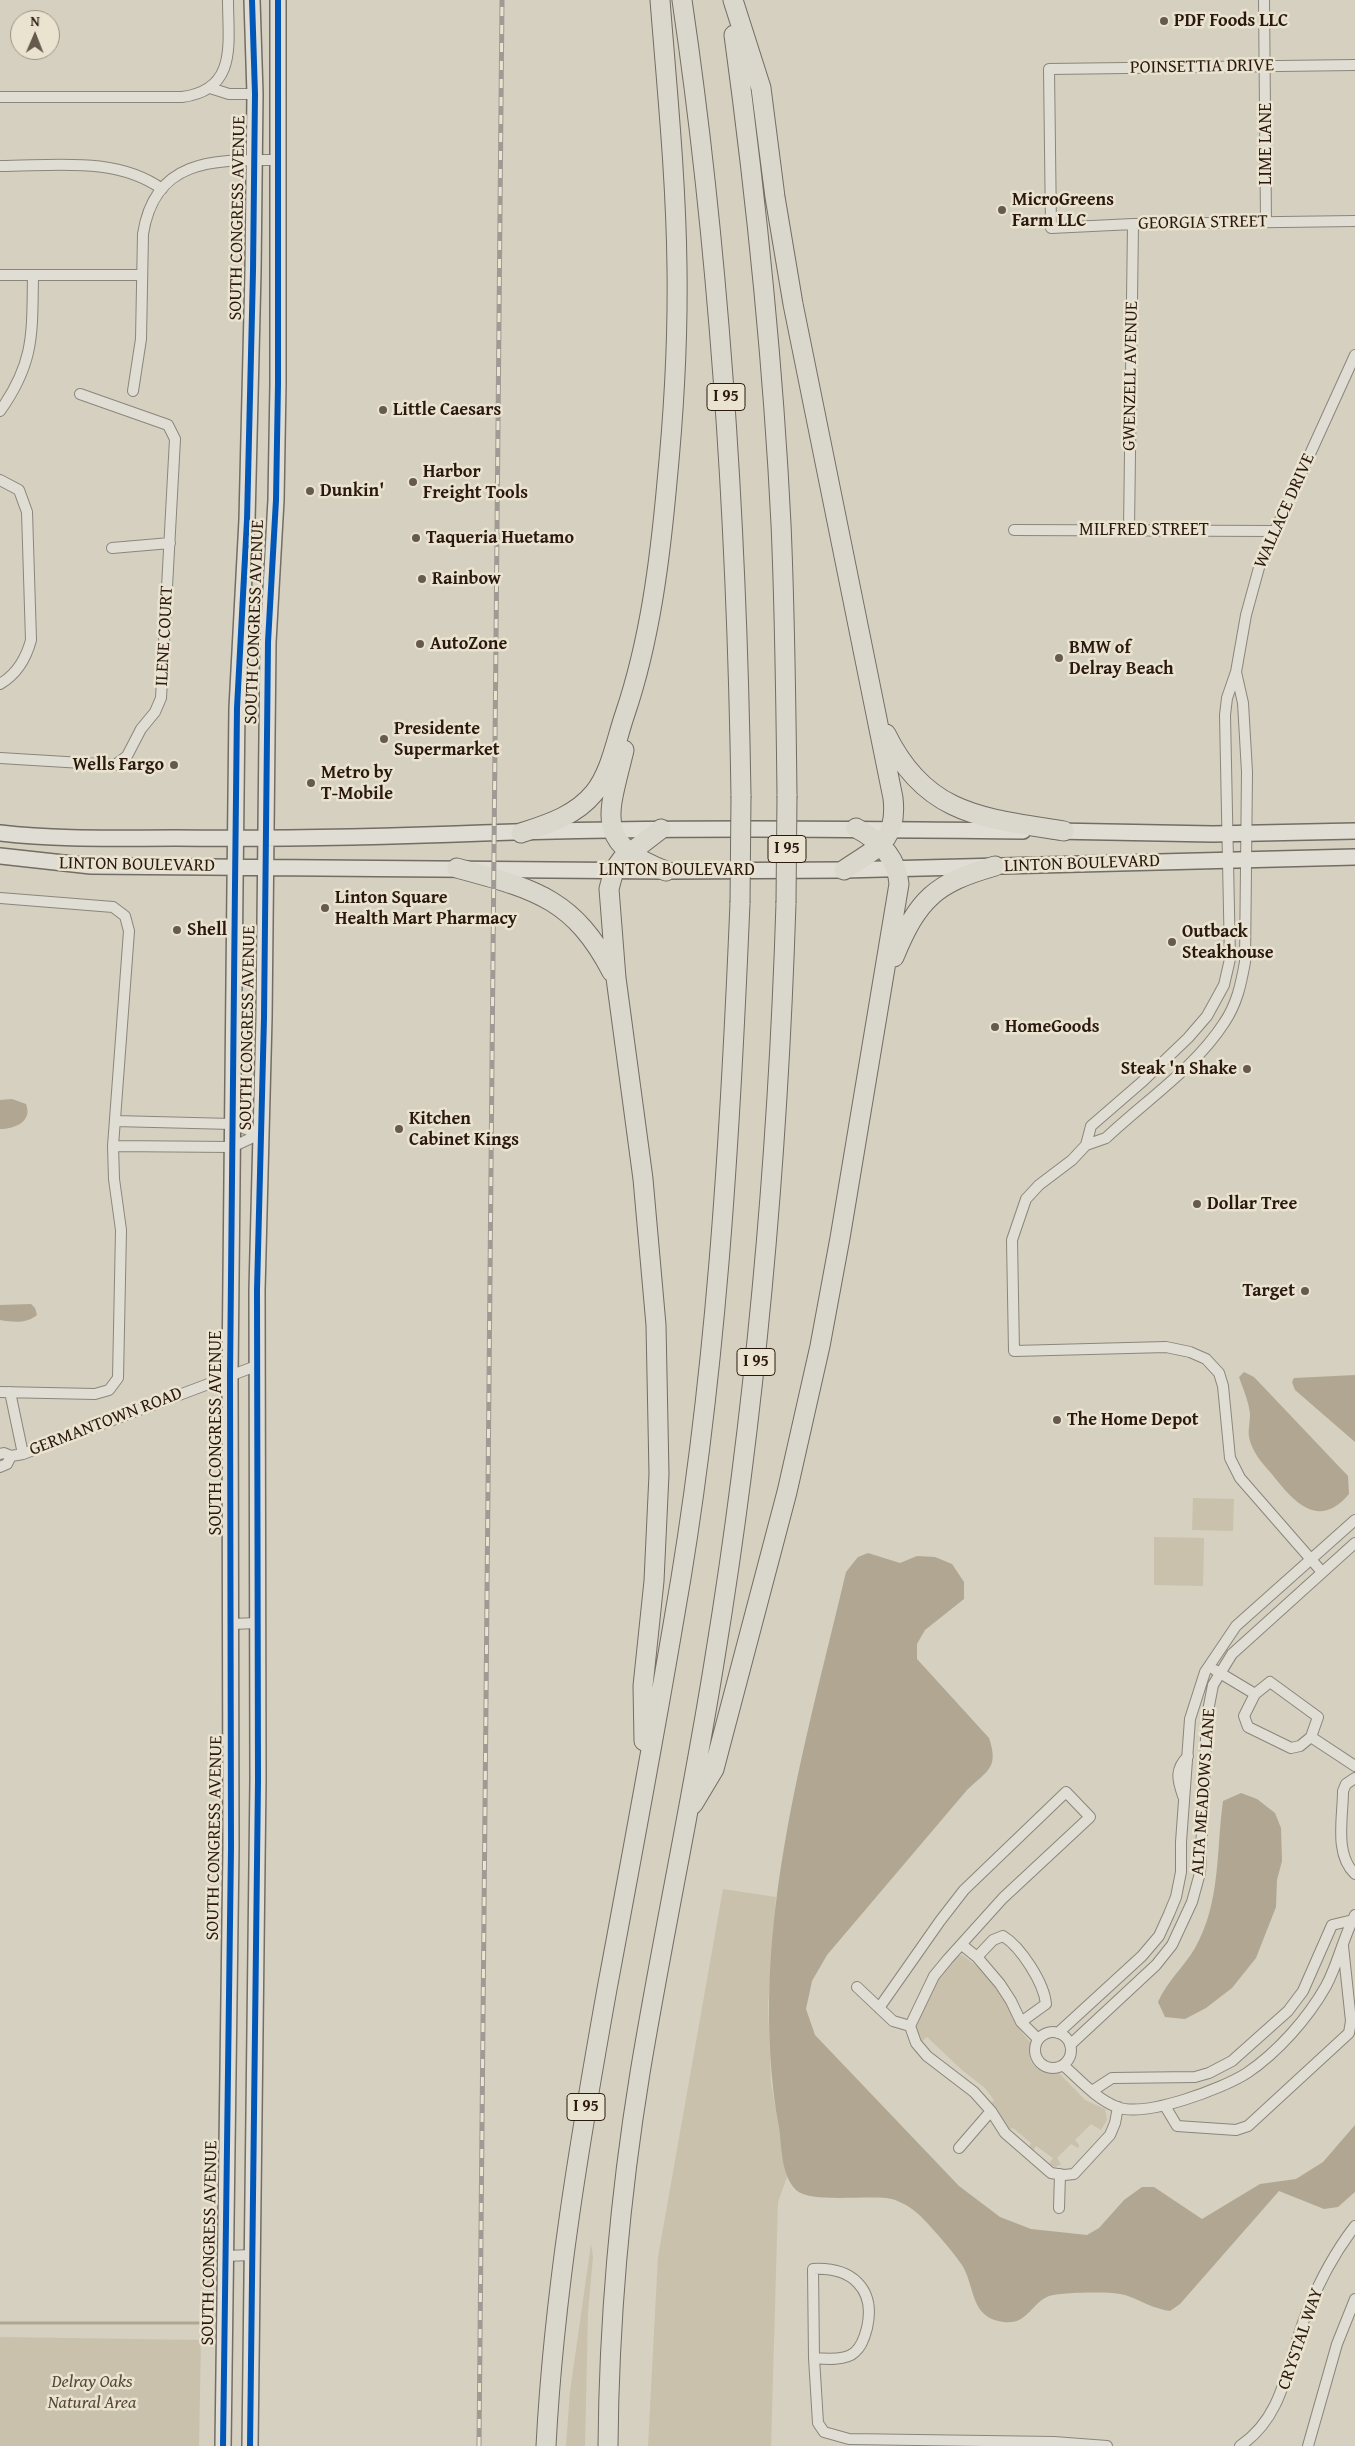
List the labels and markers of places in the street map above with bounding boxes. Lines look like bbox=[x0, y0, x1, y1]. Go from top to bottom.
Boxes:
place label: PDF Foods LLC bbox=[1174, 10, 1288, 32]
marker: PDF Foods LLC bbox=[1158, 15, 1170, 27]
place label: MicroGreens Farm LLC bbox=[1012, 189, 1114, 232]
marker: MicroGreens Farm LLC bbox=[996, 204, 1008, 216]
place label: Little Caesars bbox=[393, 399, 501, 421]
marker: Little Caesars bbox=[377, 404, 389, 416]
place label: Harbor Freight Tools bbox=[423, 461, 528, 504]
marker: Harbor Freight Tools bbox=[407, 476, 419, 488]
place label: Dunkin' bbox=[320, 480, 384, 502]
marker: Dunkin' bbox=[304, 485, 316, 497]
place label: Taqueria Huetamo bbox=[426, 527, 574, 549]
marker: Taqueria Huetamo bbox=[410, 532, 422, 544]
place label: Rainbow bbox=[432, 568, 501, 590]
marker: Rainbow bbox=[416, 573, 428, 585]
place label: AutoZone bbox=[430, 633, 507, 655]
place label: BMW of Delray Beach bbox=[1069, 637, 1174, 680]
marker: AutoZone bbox=[414, 638, 426, 650]
marker: BMW of Delray Beach bbox=[1053, 652, 1065, 664]
place label: Presidente Supermarket bbox=[394, 718, 500, 761]
marker: Presidente Supermarket bbox=[378, 733, 390, 745]
place label: Wells Fargo bbox=[73, 754, 164, 776]
marker: Wells Fargo bbox=[168, 759, 180, 771]
place label: Metro by T-Mobile bbox=[321, 762, 393, 804]
marker: Metro by T-Mobile bbox=[305, 777, 317, 789]
place label: Linton Square Health Mart Pharmacy bbox=[335, 887, 517, 930]
marker: Linton Square Health Mart Pharmacy bbox=[319, 902, 331, 914]
place label: Shell bbox=[187, 919, 227, 941]
place label: Outback Steakhouse bbox=[1182, 921, 1274, 964]
marker: Shell bbox=[171, 924, 183, 936]
marker: Outback Steakhouse bbox=[1166, 936, 1178, 948]
place label: HomeGoods bbox=[1005, 1016, 1099, 1038]
marker: HomeGoods bbox=[989, 1021, 1001, 1033]
place label: Steak 'n Shake bbox=[1121, 1058, 1237, 1080]
marker: Steak 'n Shake bbox=[1241, 1063, 1253, 1075]
place label: Kitchen Cabinet Kings bbox=[409, 1108, 519, 1150]
marker: Kitchen Cabinet Kings bbox=[393, 1123, 405, 1135]
place label: Dollar Tree bbox=[1207, 1193, 1297, 1215]
marker: Dollar Tree bbox=[1191, 1198, 1203, 1210]
place label: Target bbox=[1242, 1280, 1295, 1302]
marker: Target bbox=[1299, 1285, 1311, 1297]
place label: The Home Depot bbox=[1067, 1409, 1199, 1431]
marker: The Home Depot bbox=[1051, 1414, 1063, 1426]

